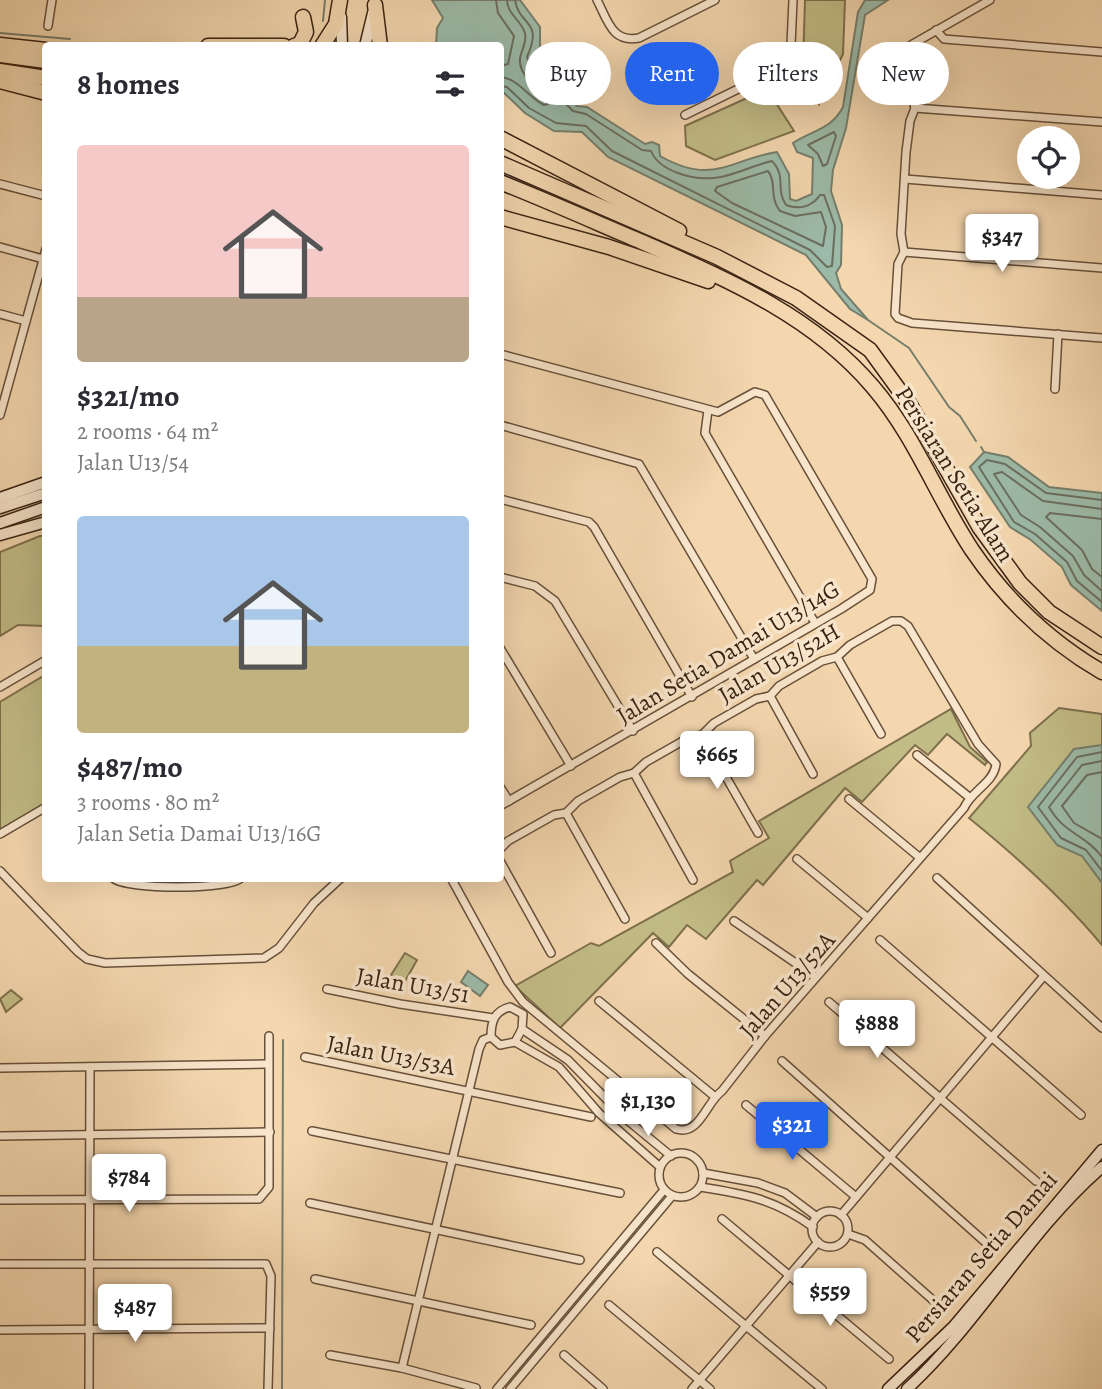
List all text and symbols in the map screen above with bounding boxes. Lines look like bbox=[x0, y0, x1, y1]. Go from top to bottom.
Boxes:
chip: Buy bbox=[525, 42, 611, 105]
chip: Rent bbox=[625, 42, 719, 105]
chip: Filters bbox=[733, 42, 843, 105]
chip: New bbox=[857, 42, 949, 105]
text: 8 homes bbox=[77, 64, 180, 104]
icon: filters bbox=[431, 65, 469, 103]
map controls bbox=[1017, 126, 1080, 189]
button: locate bbox=[1017, 126, 1080, 189]
icon: home bbox=[210, 191, 336, 317]
pin: $347 bbox=[961, 215, 1043, 274]
text: $347 bbox=[981, 221, 1023, 252]
text: $321/mo bbox=[77, 376, 180, 416]
street label: Persiaran Setia Alam bbox=[888, 380, 1022, 568]
text: 2 rooms · 64 m² bbox=[77, 416, 218, 447]
text: Jalan U13/54 bbox=[77, 447, 189, 478]
icon: home bbox=[210, 562, 336, 688]
street label: Jalan Setia Damai U13/14G bbox=[610, 573, 846, 731]
street label: Jalan U13/52H bbox=[712, 615, 846, 711]
pin: $665 bbox=[676, 732, 758, 791]
text: $665 bbox=[696, 738, 738, 769]
text: $487/mo bbox=[77, 747, 183, 787]
text: 3 rooms · 80 m² bbox=[77, 787, 219, 818]
text: Jalan Setia Damai U13/16G bbox=[77, 818, 322, 849]
street label: Jalan U13/52A bbox=[732, 924, 843, 1045]
street label: Jalan U13/51 bbox=[354, 959, 472, 1011]
pin: $888 bbox=[836, 1000, 918, 1060]
text: $888 bbox=[855, 1007, 899, 1038]
street label: Jalan U13/53A bbox=[324, 1027, 459, 1083]
pin: $1,130 bbox=[591, 1078, 705, 1138]
text: $1,130 bbox=[621, 1085, 675, 1116]
pin: $321 bbox=[751, 1102, 833, 1162]
text: $321 bbox=[772, 1109, 812, 1140]
pin: $784 bbox=[88, 1154, 170, 1214]
text: $784 bbox=[108, 1161, 150, 1192]
street label: Persiaran Setia Damai bbox=[898, 1164, 1064, 1350]
pin: $559 bbox=[789, 1268, 871, 1328]
text: $559 bbox=[809, 1275, 851, 1306]
pin: $487 bbox=[94, 1284, 176, 1344]
text: $487 bbox=[114, 1291, 156, 1322]

